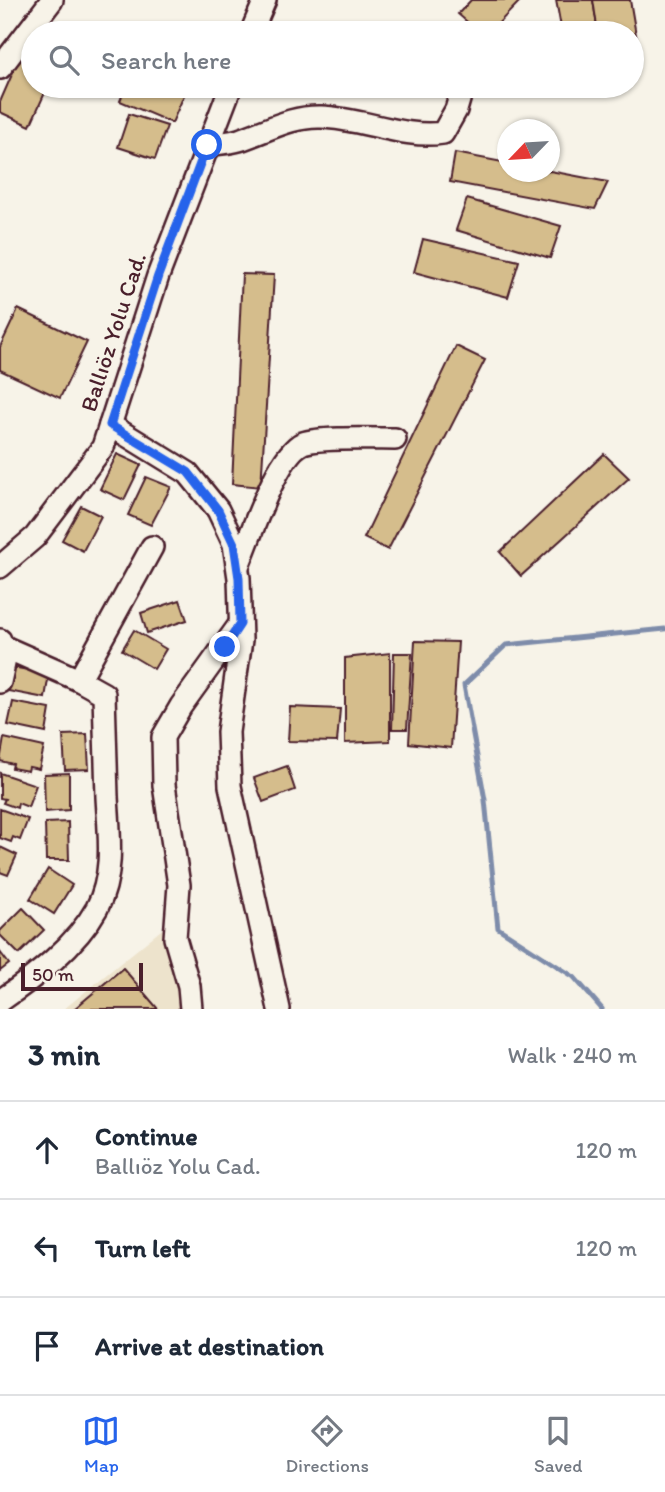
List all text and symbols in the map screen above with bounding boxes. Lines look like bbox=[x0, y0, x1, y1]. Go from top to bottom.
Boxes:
search box bbox=[21, 21, 644, 98]
icon: search bbox=[45, 41, 83, 79]
text: Search here bbox=[101, 44, 231, 76]
north arrow bbox=[497, 119, 560, 182]
route start bbox=[191, 129, 222, 160]
street label: Ballıöz Yolu Cad. bbox=[74, 249, 152, 415]
route end bbox=[209, 631, 240, 662]
scale bar bbox=[21, 960, 144, 992]
text: 50 m bbox=[32, 963, 74, 986]
text: 3 min bbox=[28, 1036, 100, 1073]
text: Walk · 240 m bbox=[507, 1041, 637, 1069]
text: Continue bbox=[95, 1120, 198, 1152]
icon: ahead bbox=[28, 1131, 66, 1169]
text: 120 m bbox=[576, 1136, 637, 1164]
text: Ballıöz Yolu Cad. bbox=[95, 1152, 261, 1180]
icon: left bbox=[28, 1229, 66, 1267]
text: Turn left bbox=[95, 1232, 191, 1264]
text: 120 m bbox=[576, 1234, 637, 1262]
icon: arrive bbox=[28, 1327, 66, 1365]
text: Arrive at destination bbox=[95, 1330, 324, 1362]
tab: Map bbox=[82, 1412, 120, 1477]
tab: Directions bbox=[285, 1412, 369, 1477]
tab: Saved bbox=[534, 1412, 582, 1477]

